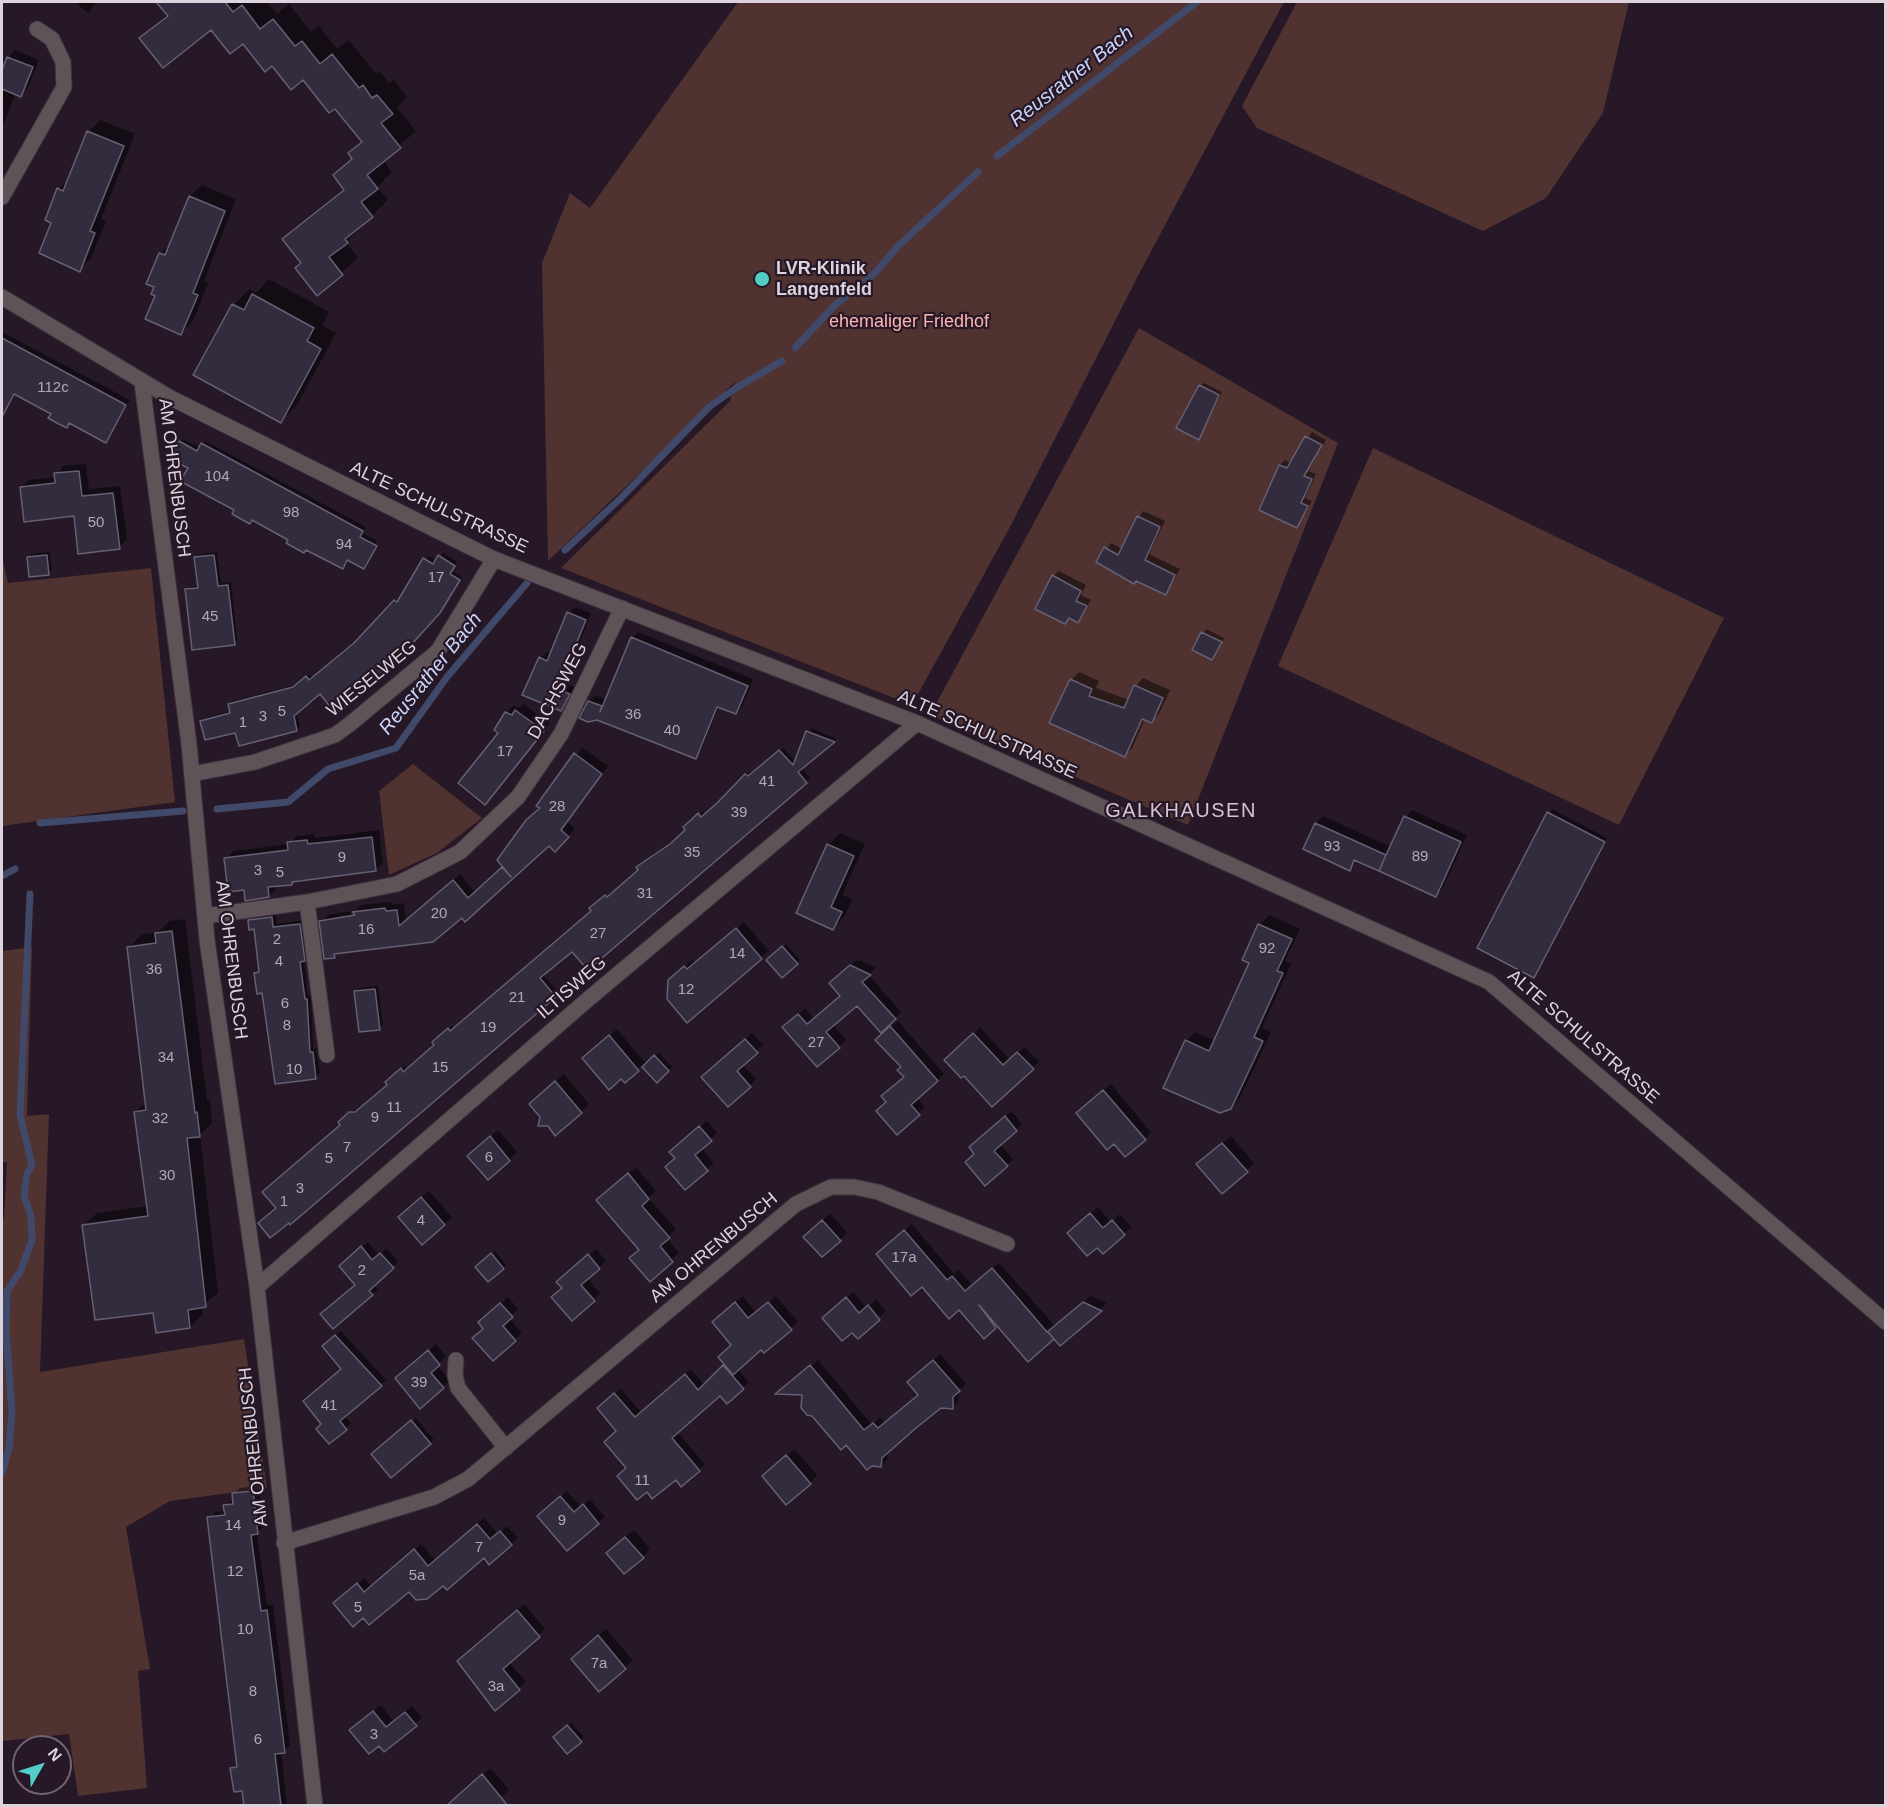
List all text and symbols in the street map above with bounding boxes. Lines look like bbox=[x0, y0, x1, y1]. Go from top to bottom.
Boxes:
water label: Reusrather Bach bbox=[1005, 21, 1139, 133]
place label: LVR-Klinik Langenfeld bbox=[776, 258, 872, 300]
marker: LVR-Klinik Langenfeld bbox=[753, 270, 771, 288]
park label: ehemaliger Friedhof bbox=[829, 311, 989, 333]
house number: 112c bbox=[37, 379, 69, 397]
street label: AM OHRENBUSCH bbox=[154, 397, 194, 559]
street label: ALTE SCHULSTRASSE bbox=[347, 457, 531, 559]
house number: 104 bbox=[204, 468, 230, 486]
house number: 98 bbox=[283, 504, 299, 522]
house number: 50 bbox=[88, 514, 104, 532]
house number: 94 bbox=[336, 536, 352, 554]
house number: 17 bbox=[428, 569, 444, 587]
house number: 45 bbox=[202, 608, 218, 626]
water label: Reusrather Bach bbox=[374, 608, 488, 740]
street label: WIESELWEG bbox=[323, 636, 421, 722]
street label: DACHSWEG bbox=[524, 639, 592, 743]
street label: ALTE SCHULSTRASSE bbox=[894, 686, 1080, 784]
house number: 5 bbox=[278, 703, 286, 721]
house number: 36 bbox=[625, 706, 641, 724]
house number: 3 bbox=[259, 708, 267, 726]
house number: 1 bbox=[239, 714, 247, 732]
house number: 40 bbox=[664, 722, 680, 740]
house number: 17 bbox=[497, 743, 513, 761]
house number: 41 bbox=[759, 773, 775, 791]
house number: 28 bbox=[549, 798, 565, 816]
district label: GALKHAUSEN bbox=[1105, 799, 1257, 823]
house number: 39 bbox=[731, 804, 747, 822]
house number: 93 bbox=[1324, 838, 1340, 856]
house number: 35 bbox=[684, 844, 700, 862]
house number: 89 bbox=[1412, 848, 1428, 866]
house number: 9 bbox=[338, 849, 346, 867]
house number: 3 bbox=[254, 862, 262, 880]
house number: 5 bbox=[276, 864, 284, 882]
street label: AM OHRENBUSCH bbox=[211, 879, 251, 1041]
house number: 31 bbox=[637, 885, 653, 903]
house number: 20 bbox=[431, 905, 447, 923]
house number: 16 bbox=[358, 921, 374, 939]
house number: 27 bbox=[590, 925, 606, 943]
house number: 2 bbox=[273, 931, 281, 949]
house number: 92 bbox=[1259, 940, 1275, 958]
house number: 14 bbox=[729, 945, 745, 963]
street label: ILTISWEG bbox=[533, 952, 611, 1024]
house number: 4 bbox=[275, 953, 283, 971]
house number: 36 bbox=[146, 961, 162, 979]
street label: ALTE SCHULSTRASSE bbox=[1503, 965, 1663, 1109]
house number: 12 bbox=[678, 981, 694, 999]
house number: 21 bbox=[509, 989, 525, 1007]
house number: 6 bbox=[281, 995, 289, 1013]
house number: 8 bbox=[283, 1017, 291, 1035]
house number: 19 bbox=[480, 1019, 496, 1037]
house number: 27 bbox=[808, 1034, 824, 1052]
house number: 34 bbox=[158, 1049, 174, 1067]
house number: 15 bbox=[432, 1059, 448, 1077]
house number: 10 bbox=[286, 1061, 302, 1079]
house number: 11 bbox=[386, 1099, 402, 1117]
house number: 9 bbox=[371, 1109, 379, 1127]
house number: 32 bbox=[152, 1110, 168, 1128]
house number: 7 bbox=[343, 1139, 351, 1157]
house number: 6 bbox=[485, 1149, 493, 1167]
house number: 5 bbox=[325, 1150, 333, 1168]
house number: 30 bbox=[159, 1167, 175, 1185]
house number: 3 bbox=[296, 1180, 304, 1198]
street label: AM OHRENBUSCH bbox=[646, 1188, 782, 1308]
house number: 1 bbox=[280, 1193, 288, 1211]
house number: 4 bbox=[417, 1212, 425, 1230]
house number: 17a bbox=[891, 1249, 917, 1267]
house number: 2 bbox=[358, 1262, 366, 1280]
street label: AM OHRENBUSCH bbox=[235, 1366, 273, 1528]
house number: 39 bbox=[411, 1374, 427, 1392]
house number: 41 bbox=[321, 1397, 337, 1415]
house number: 11 bbox=[634, 1472, 650, 1490]
house number: 9 bbox=[558, 1512, 566, 1530]
house number: 14 bbox=[225, 1517, 241, 1535]
house number: 7 bbox=[475, 1539, 483, 1557]
house number: 12 bbox=[227, 1563, 243, 1581]
house number: 5a bbox=[409, 1567, 425, 1585]
house number: 5 bbox=[354, 1599, 362, 1617]
house number: 10 bbox=[237, 1621, 253, 1639]
house number: 7a bbox=[591, 1655, 607, 1673]
house number: 3a bbox=[488, 1678, 504, 1696]
house number: 8 bbox=[249, 1683, 257, 1701]
house number: 3 bbox=[370, 1726, 378, 1744]
house number: 6 bbox=[254, 1731, 262, 1749]
north arrow bbox=[12, 1735, 72, 1795]
text: N bbox=[45, 1745, 65, 1764]

